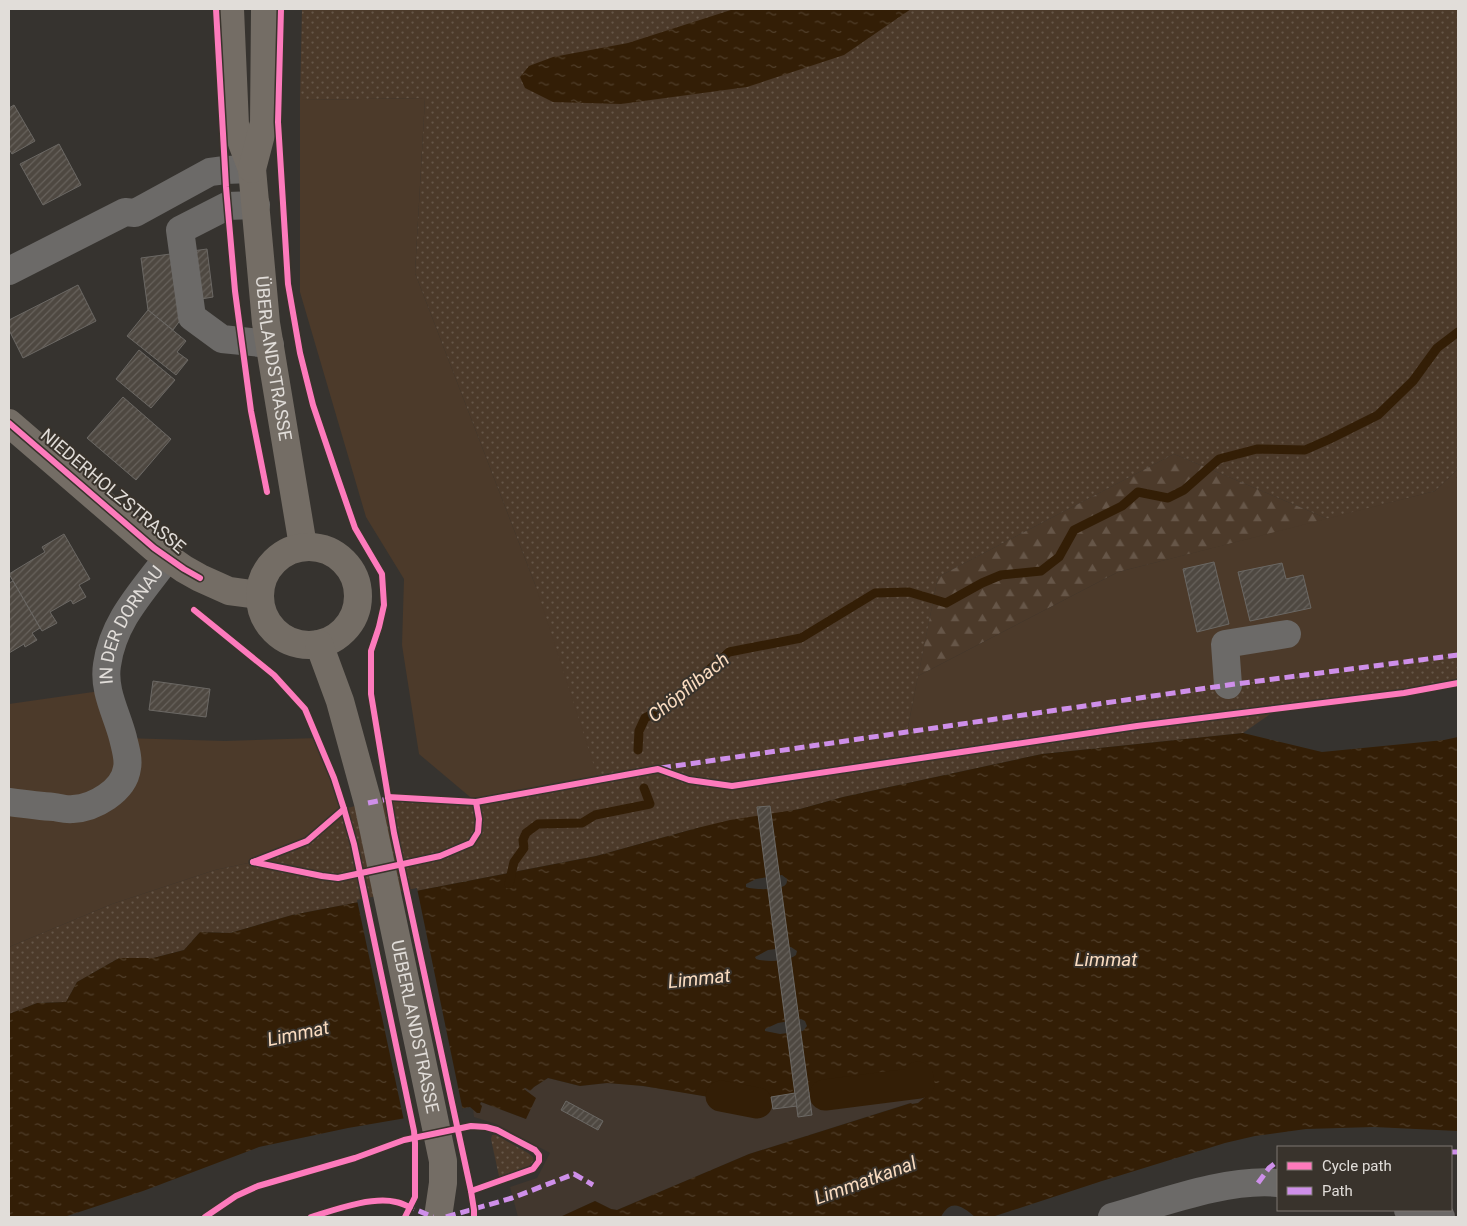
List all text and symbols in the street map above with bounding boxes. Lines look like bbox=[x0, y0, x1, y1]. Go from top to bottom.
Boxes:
street label: ÜBERLANDSTRASSE bbox=[252, 275, 296, 442]
street label: NIEDERHOLZSTRASSE bbox=[37, 424, 190, 557]
street label: IN DER DORNAU bbox=[95, 561, 167, 686]
water label: Chöpflibach bbox=[643, 648, 734, 727]
street label: UEBERLANDSTRASSE bbox=[387, 938, 444, 1115]
water label: Limmat bbox=[1075, 948, 1138, 971]
water label: Limmat bbox=[667, 964, 732, 993]
water label: Limmat bbox=[265, 1016, 332, 1051]
legend bbox=[1277, 1146, 1452, 1211]
water label: Limmatkanal bbox=[811, 1151, 920, 1210]
text: Cycle path bbox=[1322, 1157, 1392, 1175]
text: Path bbox=[1322, 1182, 1353, 1200]

